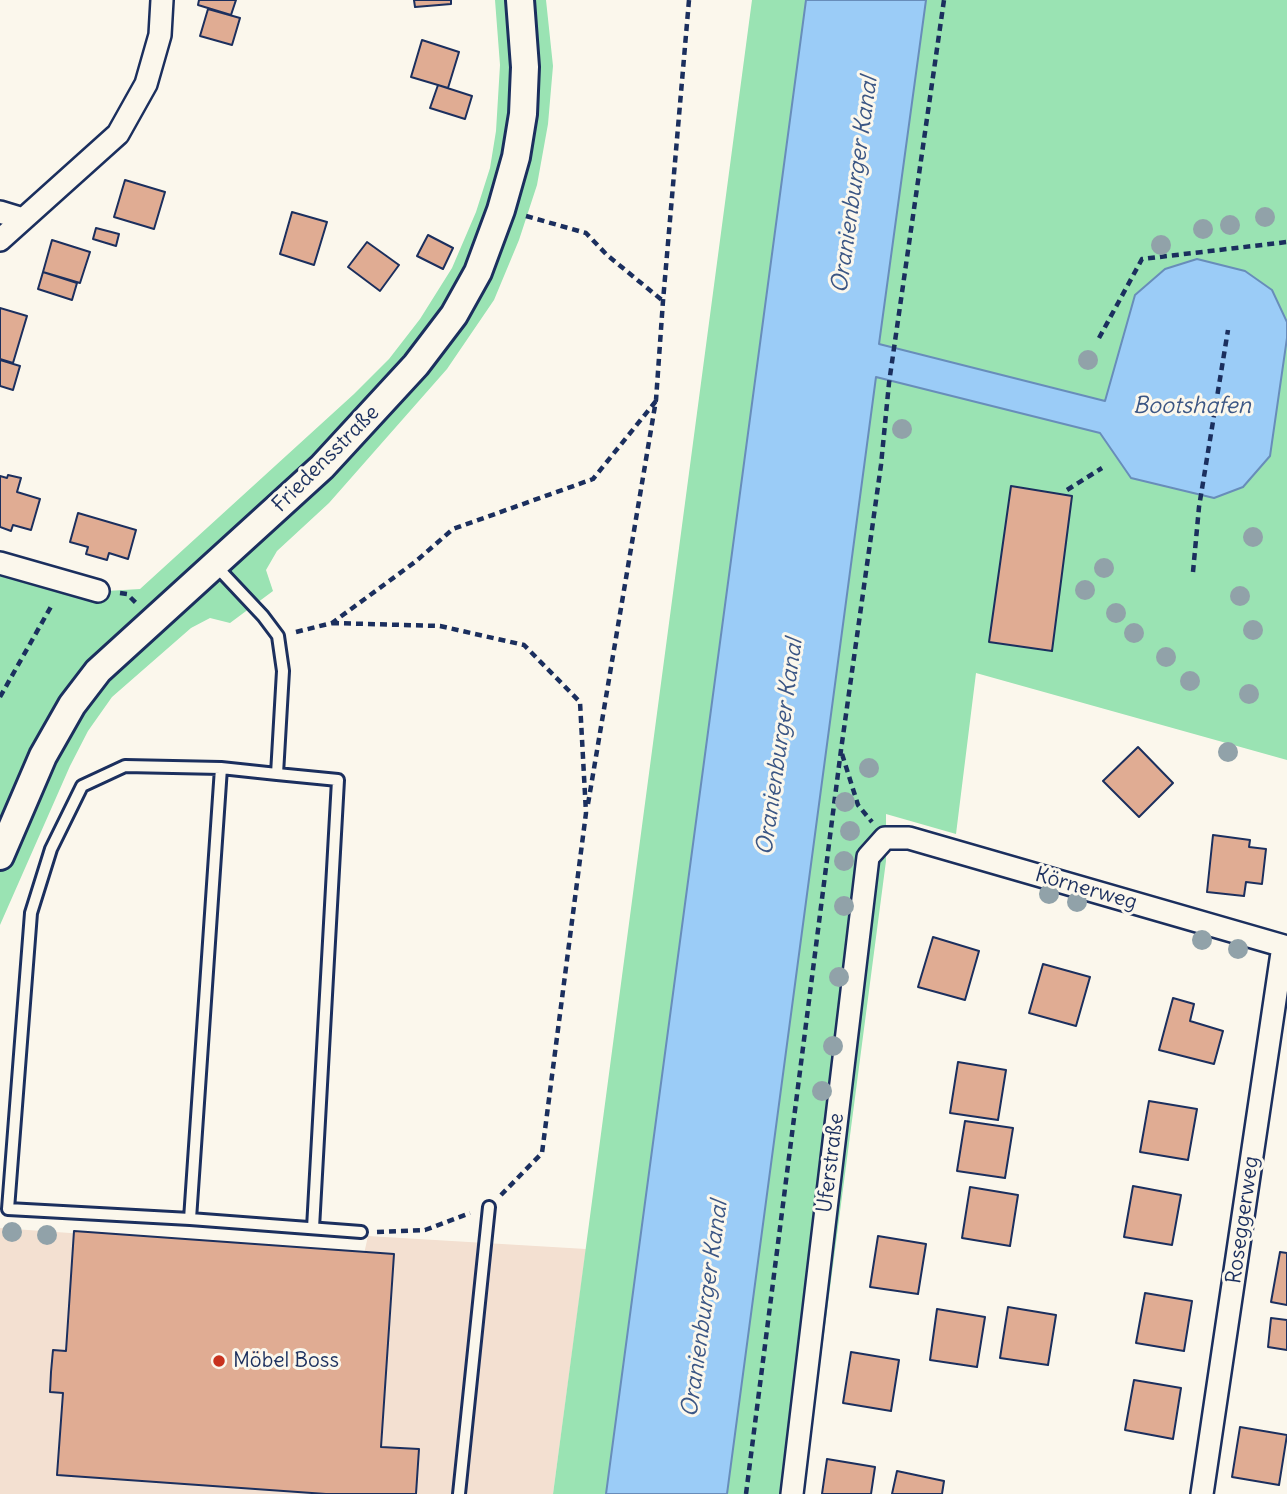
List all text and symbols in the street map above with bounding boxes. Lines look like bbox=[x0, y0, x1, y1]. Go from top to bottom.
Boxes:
water label: Oranienburger Kanal bbox=[826, 75, 884, 295]
water label: Bootshafen bbox=[1133, 392, 1251, 420]
street label: Friedensstraße bbox=[267, 400, 385, 518]
water label: Oranienburger Kanal bbox=[751, 637, 809, 857]
street label: Körnerweg bbox=[1032, 862, 1140, 916]
street label: Uferstraße bbox=[812, 1112, 850, 1214]
street label: Roseggerweg bbox=[1222, 1155, 1264, 1285]
water label: Oranienburger Kanal bbox=[676, 1199, 734, 1419]
place label: Möbel Boss bbox=[233, 1348, 339, 1374]
marker: Möbel Boss bbox=[211, 1353, 227, 1369]

